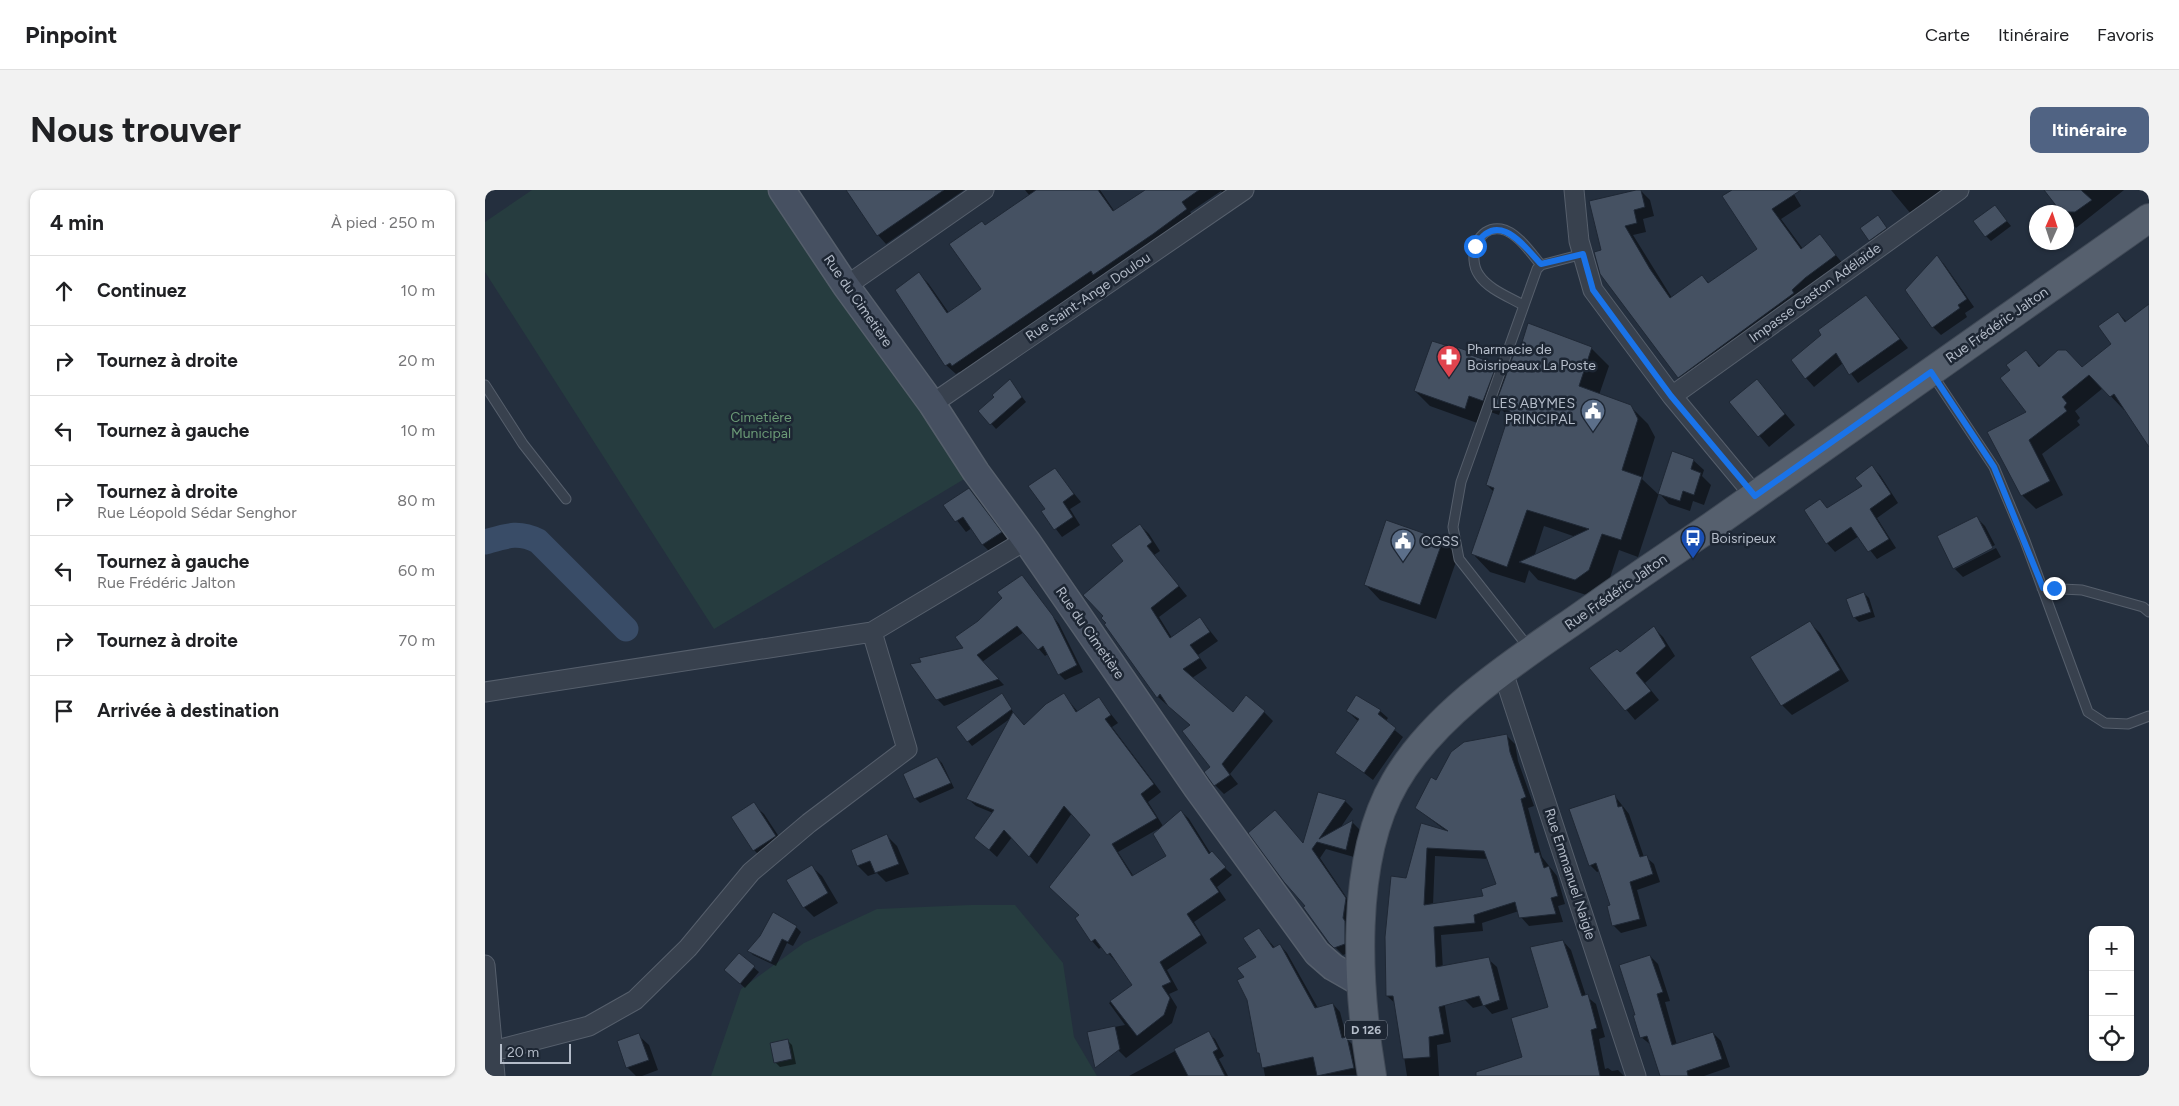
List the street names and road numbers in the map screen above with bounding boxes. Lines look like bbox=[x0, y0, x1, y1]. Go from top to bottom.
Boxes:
street label: Impasse Gaston Adélaïde bbox=[1746, 239, 1885, 347]
street label: Rue Saint-Ange Doulou bbox=[1022, 249, 1154, 345]
street label: Rue du Cimetière bbox=[820, 252, 896, 351]
street label: Rue Frédéric Jalton bbox=[1943, 283, 2052, 367]
street label: Rue Frédéric Jalton bbox=[1562, 550, 1671, 634]
street label: Rue du Cimetière bbox=[1052, 584, 1128, 683]
street label: Rue Emmanuel Naigle bbox=[1541, 806, 1599, 942]
road number: D 126 bbox=[1345, 1020, 1387, 1040]

